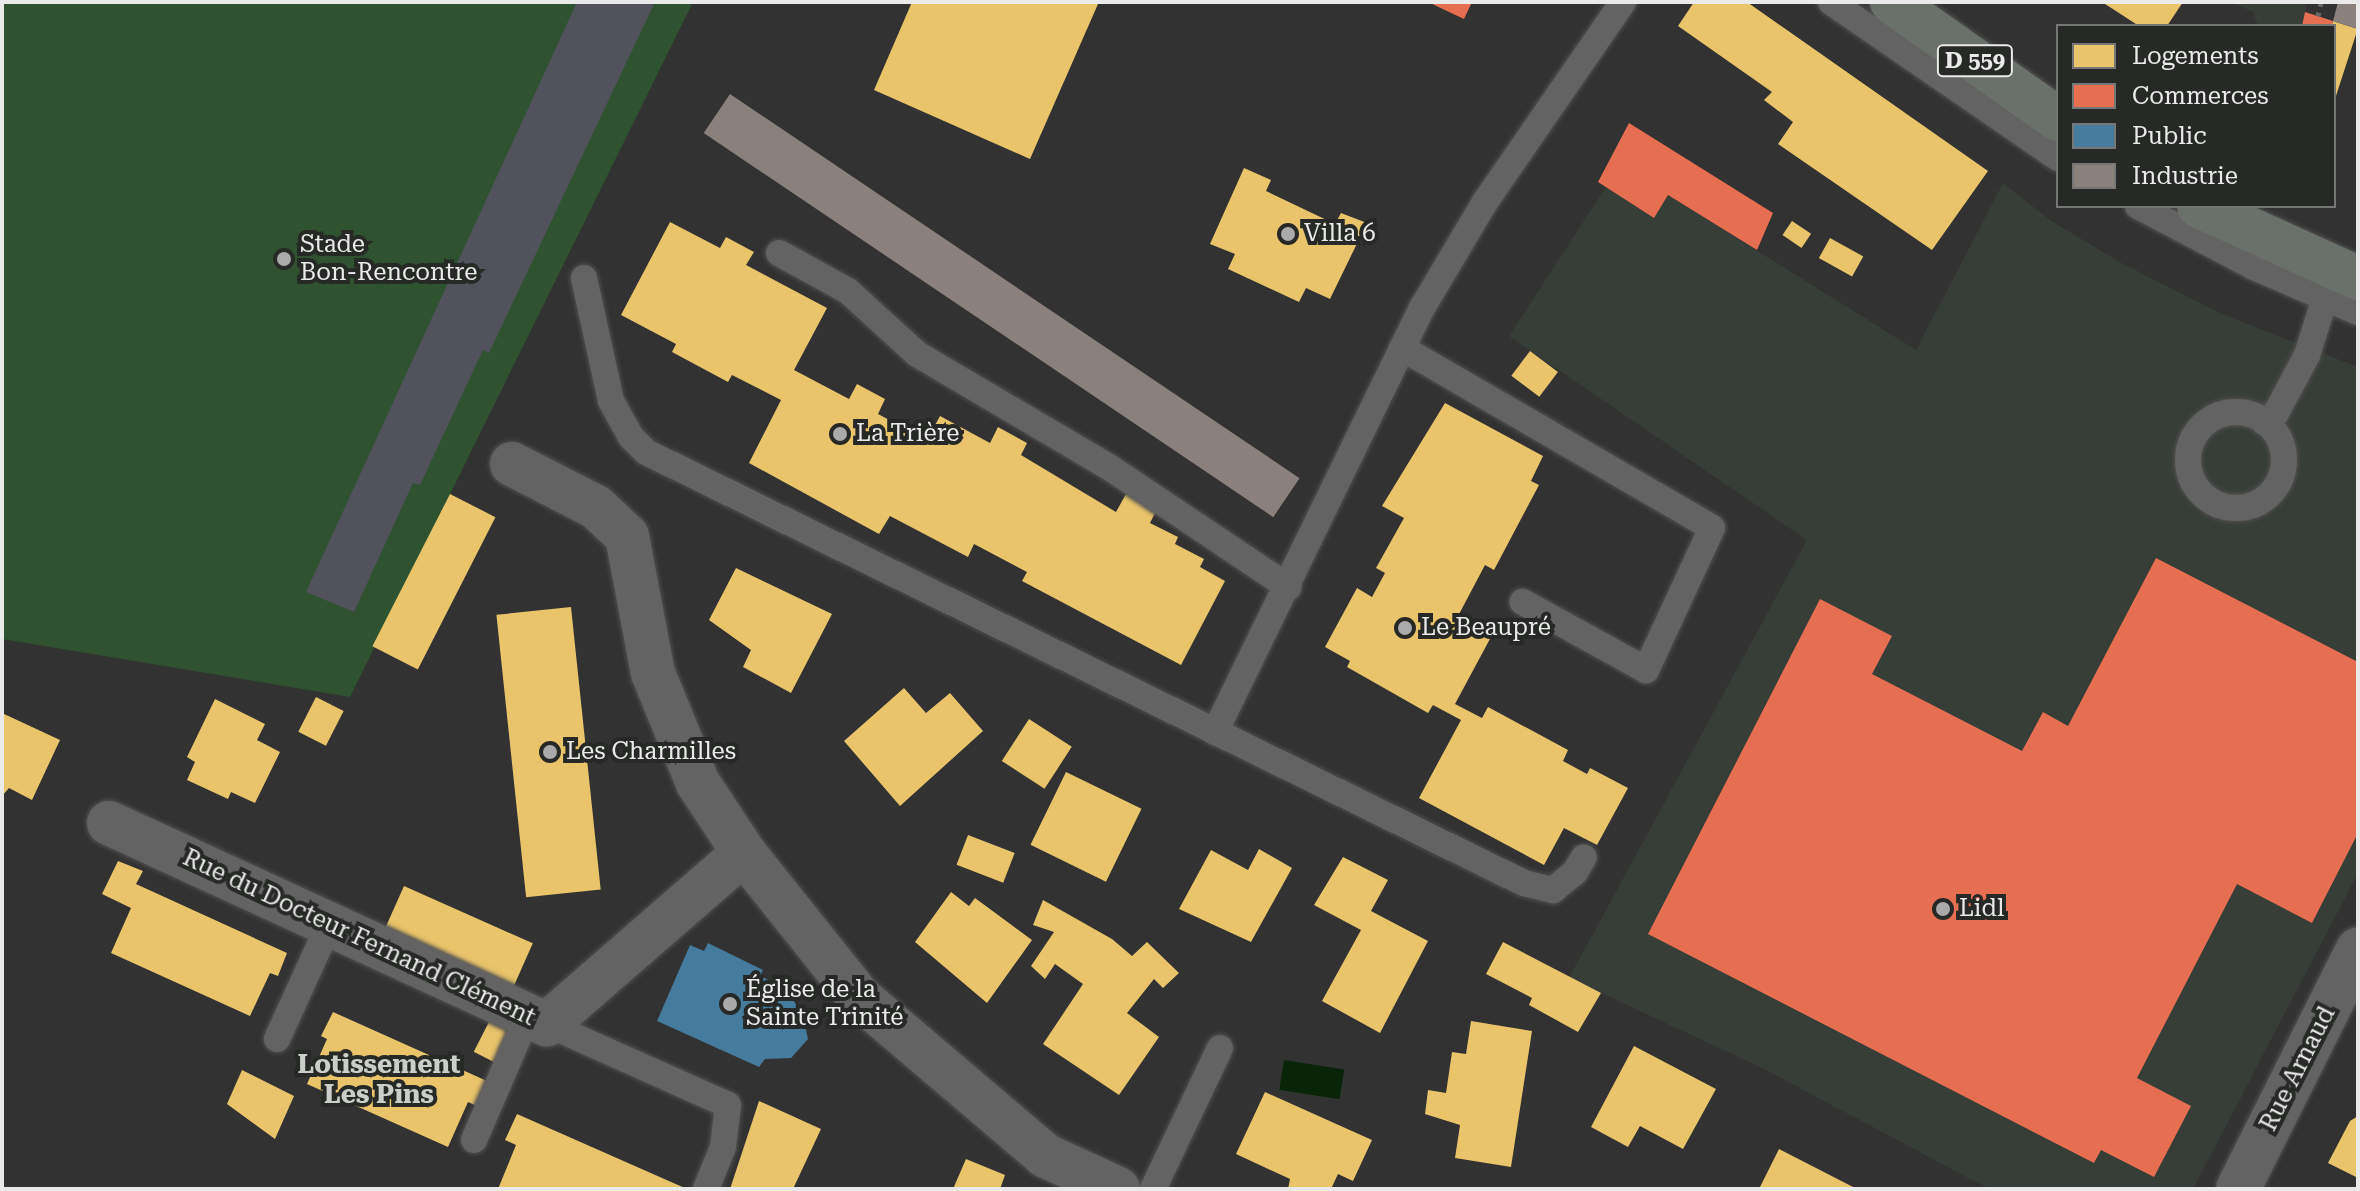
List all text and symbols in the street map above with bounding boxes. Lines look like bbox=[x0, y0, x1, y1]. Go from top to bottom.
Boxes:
legend bbox=[2056, 24, 2336, 208]
text: Logements bbox=[2132, 42, 2259, 70]
road number: D 559 bbox=[1935, 43, 2015, 79]
text: Commerces bbox=[2132, 82, 2269, 110]
text: Public bbox=[2132, 122, 2207, 150]
text: Industrie bbox=[2132, 162, 2238, 190]
place label: Villa 6 bbox=[1304, 220, 1376, 248]
marker: Villa 6 bbox=[1279, 225, 1297, 243]
place label: Stade Bon-Rencontre bbox=[300, 231, 477, 287]
marker: Stade Bon-Rencontre bbox=[275, 250, 293, 268]
place label: La Trière bbox=[856, 420, 959, 448]
marker: La Trière bbox=[831, 425, 849, 443]
place label: Le Beaupré bbox=[1421, 614, 1551, 642]
marker: Le Beaupré bbox=[1396, 619, 1414, 637]
place label: Les Charmilles bbox=[566, 738, 736, 766]
marker: Les Charmilles bbox=[541, 743, 559, 761]
street label: Rue du Docteur Fernand Clément bbox=[178, 843, 540, 1033]
place label: Lidl bbox=[1959, 895, 2004, 923]
marker: Lidl bbox=[1934, 900, 1952, 918]
place label: Église de la Sainte Trinité bbox=[746, 976, 904, 1032]
marker: Église de la Sainte Trinité bbox=[721, 995, 739, 1013]
street label: Rue Arnaud bbox=[2254, 1002, 2342, 1136]
district label: Lotissement Les Pins bbox=[297, 1049, 461, 1110]

